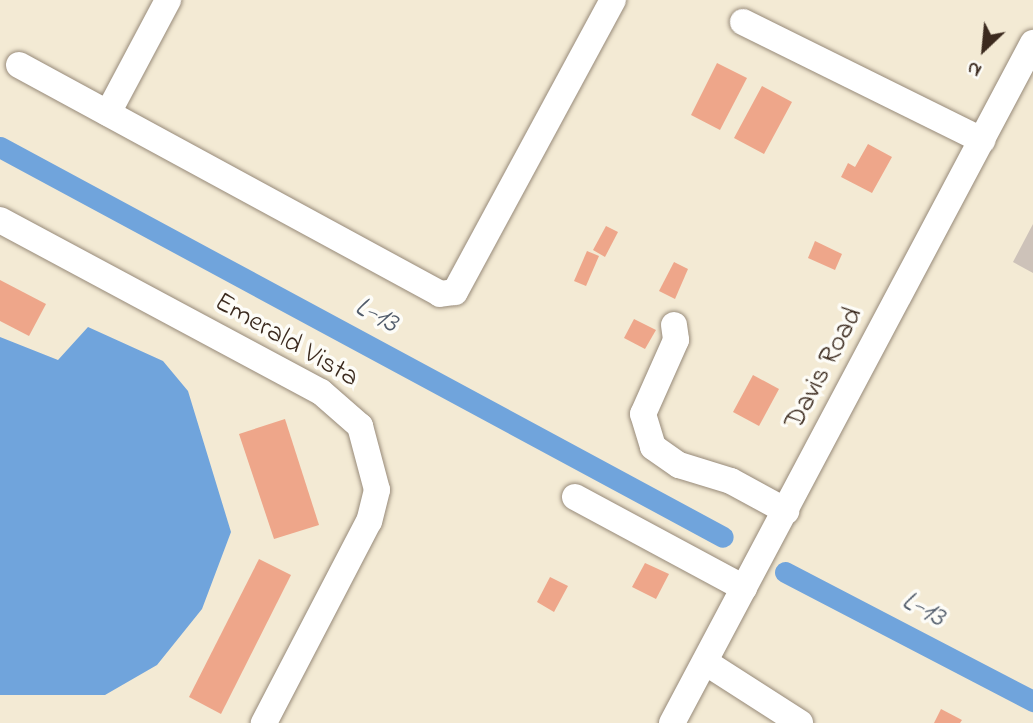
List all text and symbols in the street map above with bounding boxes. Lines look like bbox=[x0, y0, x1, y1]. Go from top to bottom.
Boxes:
north arrow bbox=[949, 14, 1019, 84]
text: N bbox=[963, 53, 986, 83]
street label: Emerald Vista bbox=[208, 286, 364, 396]
water label: L-13 bbox=[348, 290, 404, 342]
street label: Davis Road bbox=[779, 302, 871, 436]
water label: L-13 bbox=[895, 584, 951, 636]

